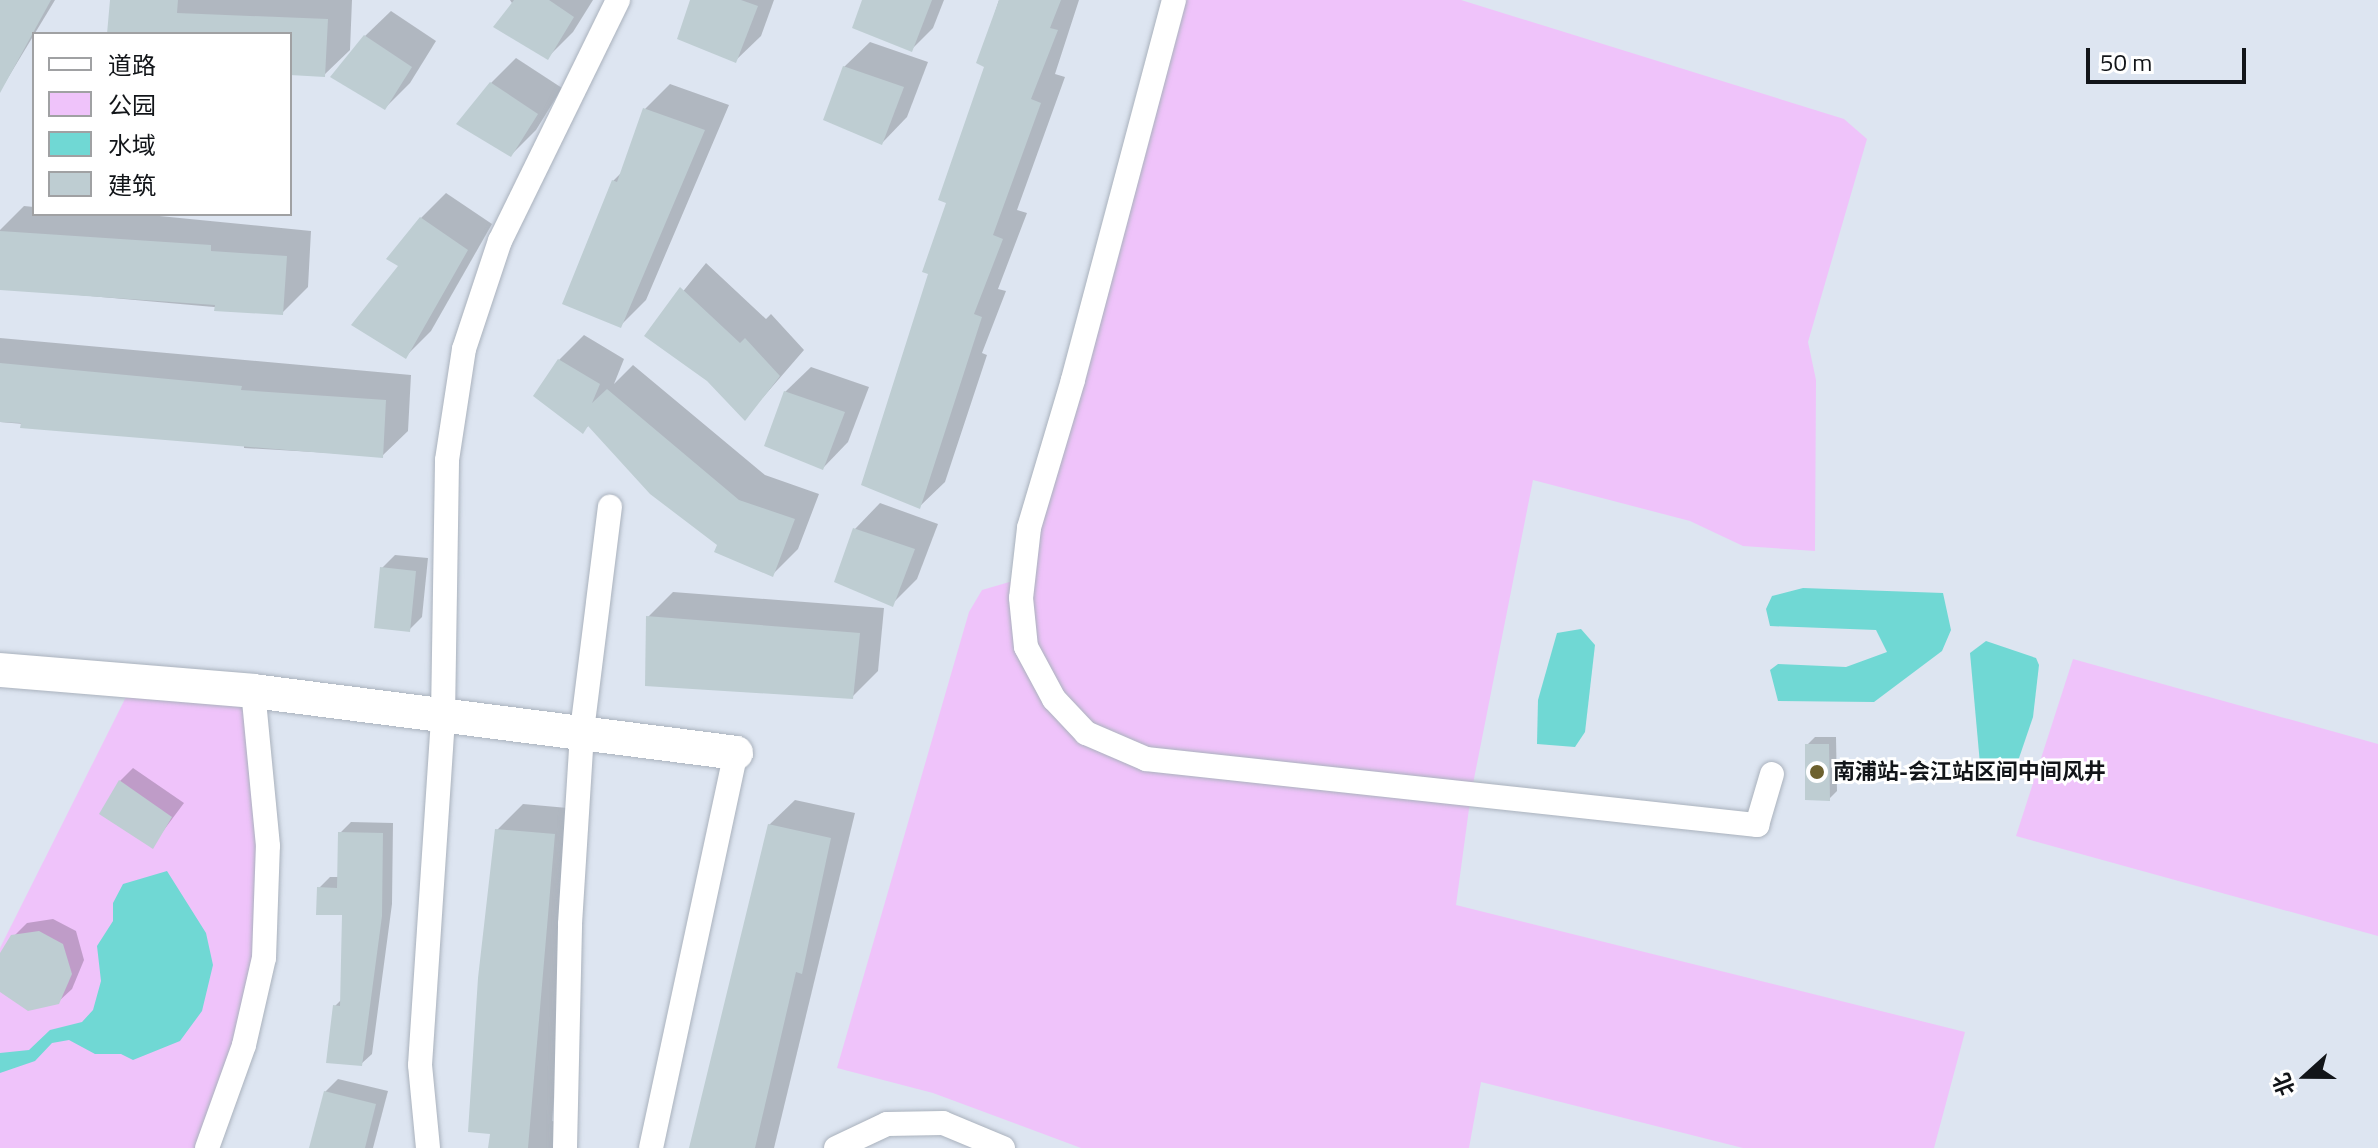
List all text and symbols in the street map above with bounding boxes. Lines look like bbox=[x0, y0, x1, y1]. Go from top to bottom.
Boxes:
legend bbox=[32, 32, 292, 216]
scale bar bbox=[2090, 32, 2250, 82]
text: 50 m bbox=[2100, 44, 2152, 80]
text: 道路 bbox=[108, 47, 156, 83]
text: 公园 bbox=[108, 87, 156, 123]
text: 水域 bbox=[108, 127, 156, 163]
text: 建筑 bbox=[108, 167, 156, 203]
place label: 南浦站-会江站区间中间风井 bbox=[1833, 759, 2106, 785]
marker: 南浦站-会江站区间中间风井 bbox=[1808, 763, 1826, 781]
north arrow bbox=[2266, 1036, 2346, 1116]
text: 北 bbox=[2264, 1068, 2303, 1101]

